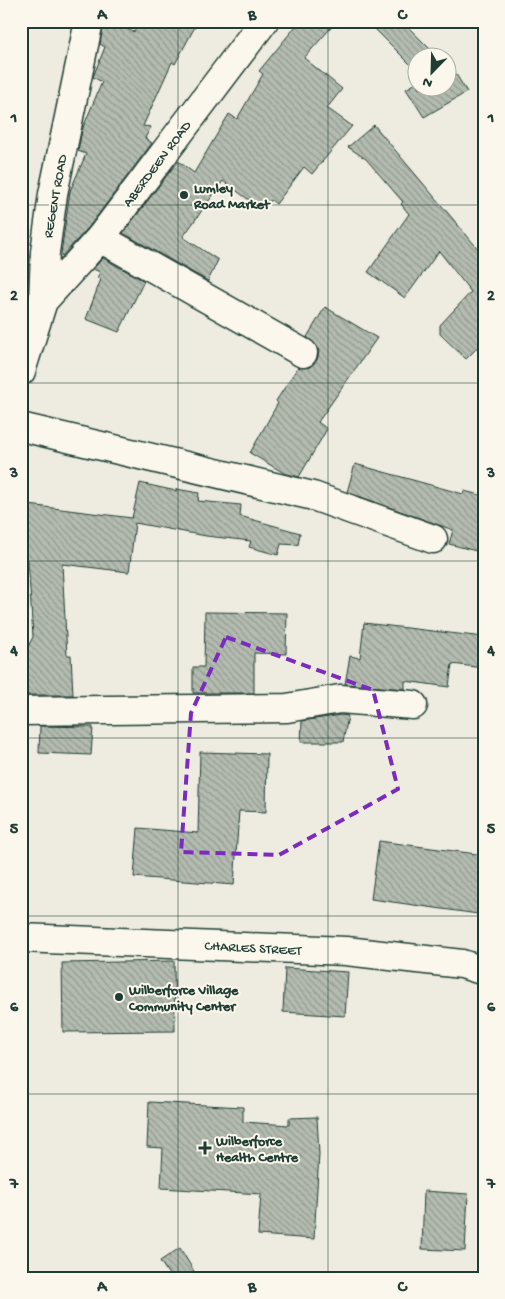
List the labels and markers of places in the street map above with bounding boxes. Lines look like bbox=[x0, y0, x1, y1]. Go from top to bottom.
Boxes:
place label: Lumley Road Market bbox=[193, 181, 271, 214]
marker: Lumley Road Market bbox=[178, 189, 190, 201]
place label: Wilberforce Village Community Center bbox=[128, 983, 239, 1016]
marker: Wilberforce Village Community Center bbox=[113, 991, 125, 1003]
place label: Wilberforce Health Centre bbox=[215, 1134, 299, 1167]
marker: Wilberforce Health Centre bbox=[198, 1141, 212, 1155]

